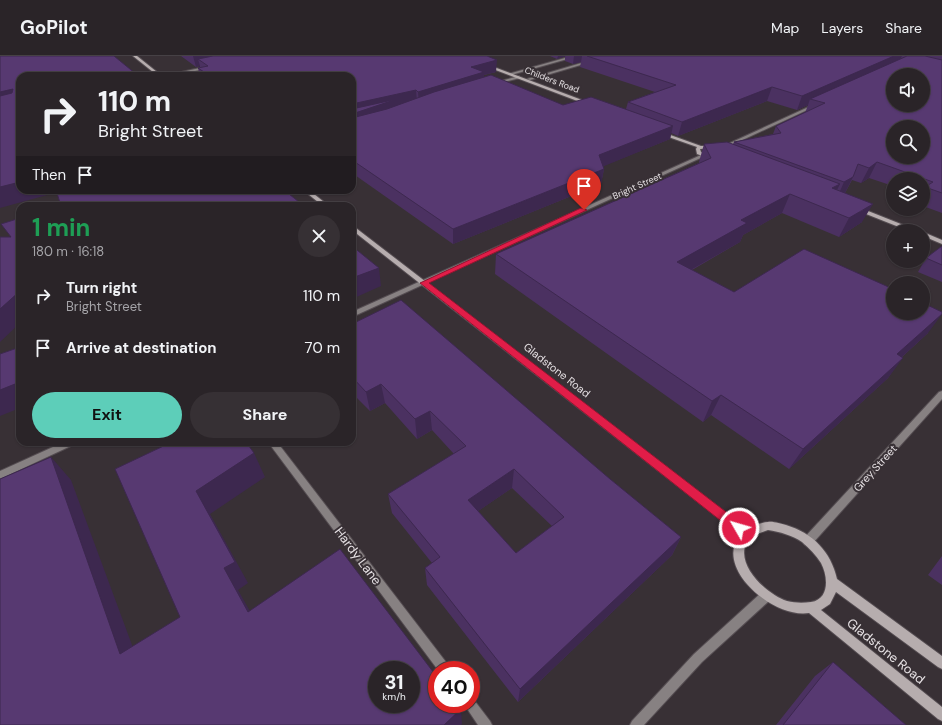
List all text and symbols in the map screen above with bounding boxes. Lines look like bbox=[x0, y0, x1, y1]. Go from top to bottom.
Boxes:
text: GoPilot bbox=[20, 15, 88, 40]
text: Map bbox=[771, 19, 799, 37]
text: Layers bbox=[821, 19, 863, 37]
text: Share bbox=[885, 19, 922, 37]
street label: Childers Road bbox=[523, 64, 581, 96]
map controls bbox=[886, 68, 930, 320]
button: sound bbox=[886, 68, 930, 112]
text: 110 m bbox=[98, 83, 171, 120]
icon: right bbox=[32, 88, 84, 140]
text: Bright Street bbox=[98, 119, 203, 143]
button: search bbox=[886, 120, 930, 164]
icon: arrive bbox=[74, 164, 96, 186]
text: Then bbox=[32, 165, 66, 185]
pin bbox=[567, 169, 601, 210]
street label: Bright Street bbox=[611, 170, 664, 202]
button: layers bbox=[886, 172, 930, 216]
icon: arrive bbox=[573, 175, 595, 197]
text: 1 min bbox=[32, 212, 90, 243]
button: close bbox=[298, 215, 340, 257]
button: + bbox=[886, 224, 930, 268]
text: 180 m · 16:18 bbox=[32, 243, 104, 260]
button: − bbox=[886, 276, 930, 320]
text: Turn right bbox=[66, 278, 137, 298]
icon: right bbox=[32, 285, 54, 307]
text: 110 m bbox=[303, 286, 340, 306]
text: Bright Street bbox=[66, 298, 142, 315]
icon: arrive bbox=[32, 337, 54, 359]
text: Arrive at destination bbox=[66, 338, 217, 358]
text: 70 m bbox=[305, 338, 340, 358]
street label: Gladstone Road bbox=[521, 340, 593, 400]
button: Exit bbox=[32, 392, 182, 438]
button: Share bbox=[190, 392, 340, 438]
street label: Grey Street bbox=[850, 442, 900, 494]
position arrow bbox=[718, 507, 760, 549]
street label: Hardy Lane bbox=[331, 524, 385, 588]
street label: Gladstone Road bbox=[844, 614, 928, 688]
speed limit sign: 40 bbox=[428, 661, 480, 713]
text: 31 bbox=[384, 669, 404, 695]
text: km/h bbox=[382, 690, 406, 703]

